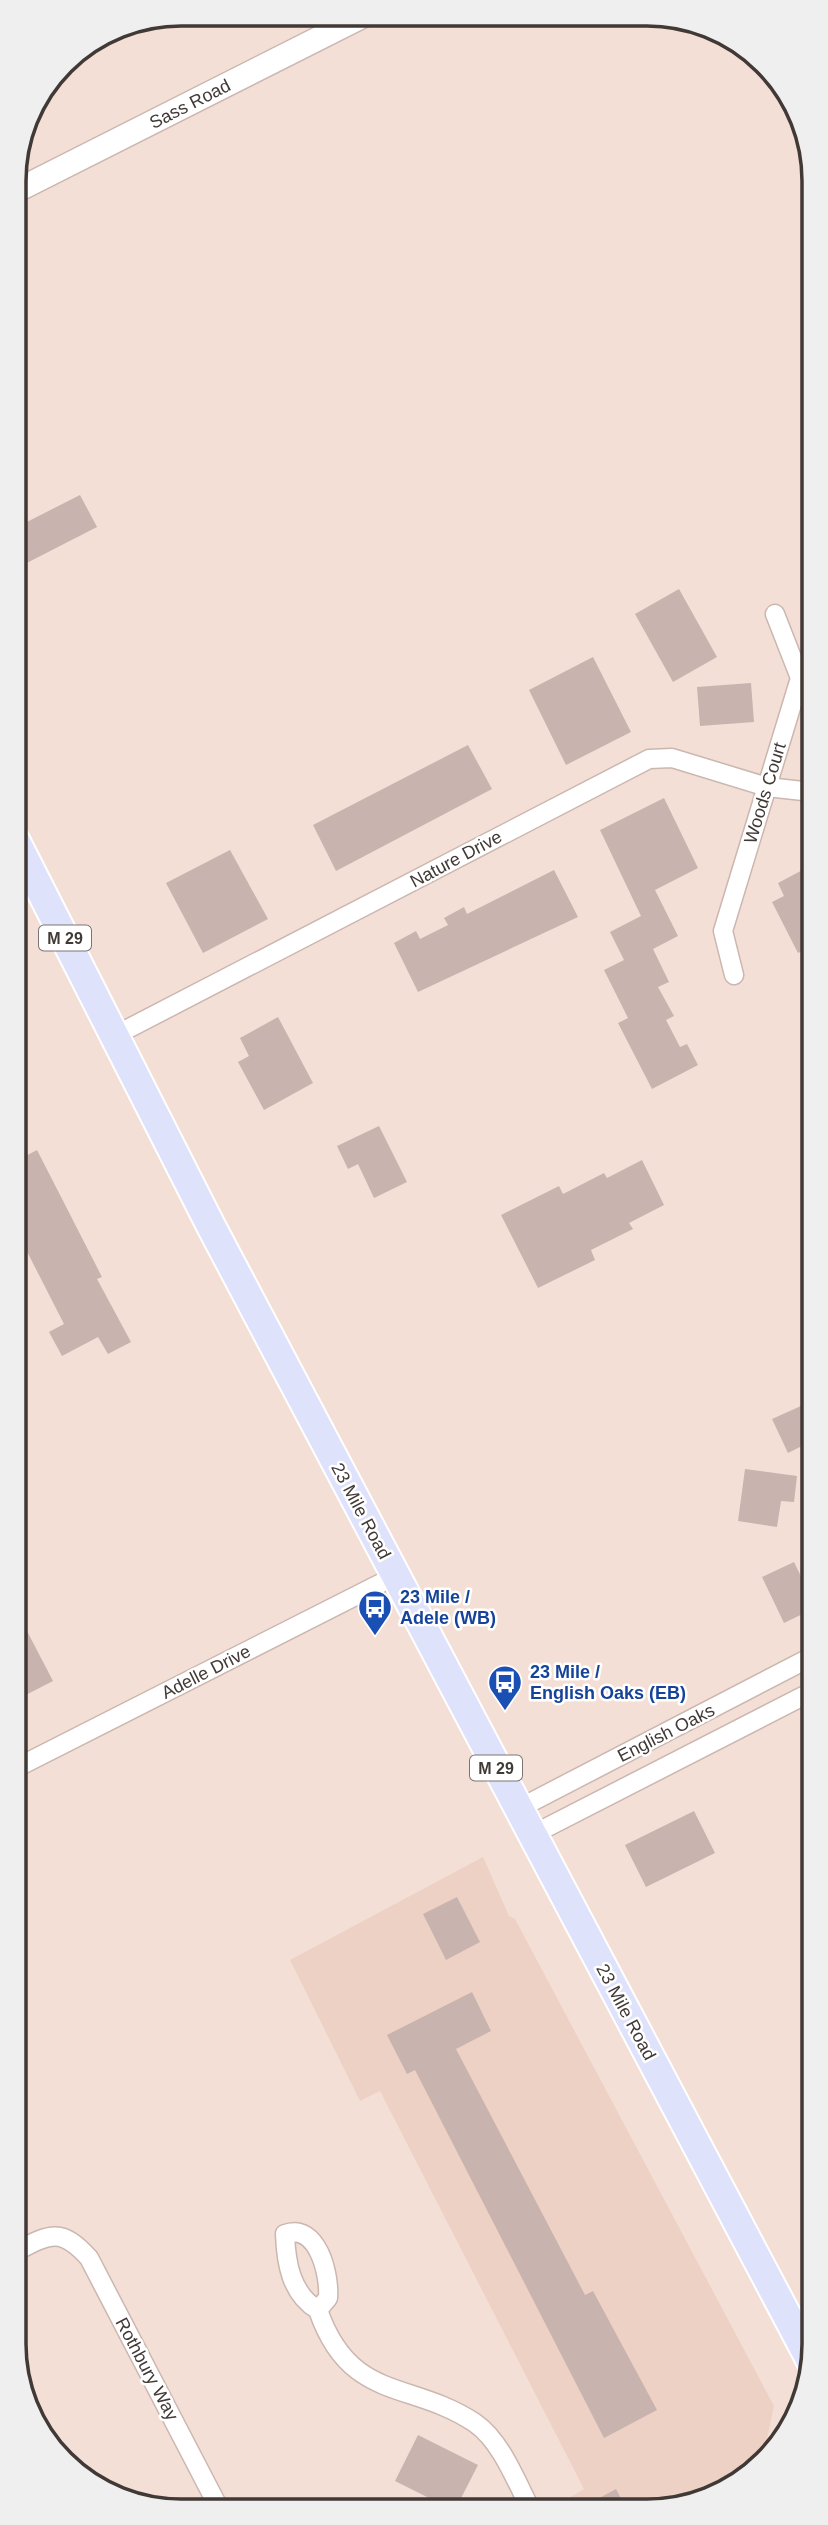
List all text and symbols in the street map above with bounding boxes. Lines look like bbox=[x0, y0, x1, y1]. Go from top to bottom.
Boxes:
street label: Sass Road bbox=[146, 75, 234, 133]
street label: Woods Court bbox=[740, 740, 790, 846]
street label: Nature Drive bbox=[407, 826, 505, 892]
road number: M 29 bbox=[39, 926, 91, 950]
street label: 23 Mile Road bbox=[327, 1459, 395, 1563]
place label: 23 Mile / Adele (WB) bbox=[400, 1587, 496, 1628]
bus stop icon: 23 Mile / Adele (WB) bbox=[356, 1588, 394, 1637]
street label: Adelle Drive bbox=[158, 1641, 254, 1703]
place label: 23 Mile / English Oaks (EB) bbox=[530, 1662, 686, 1703]
bus stop icon: 23 Mile / English Oaks (EB) bbox=[486, 1663, 524, 1712]
street label: English Oaks bbox=[614, 1700, 718, 1766]
road number: M 29 bbox=[470, 1756, 522, 1780]
street label: 23 Mile Road bbox=[592, 1960, 660, 2064]
street label: Rothbury Way bbox=[112, 2314, 182, 2424]

